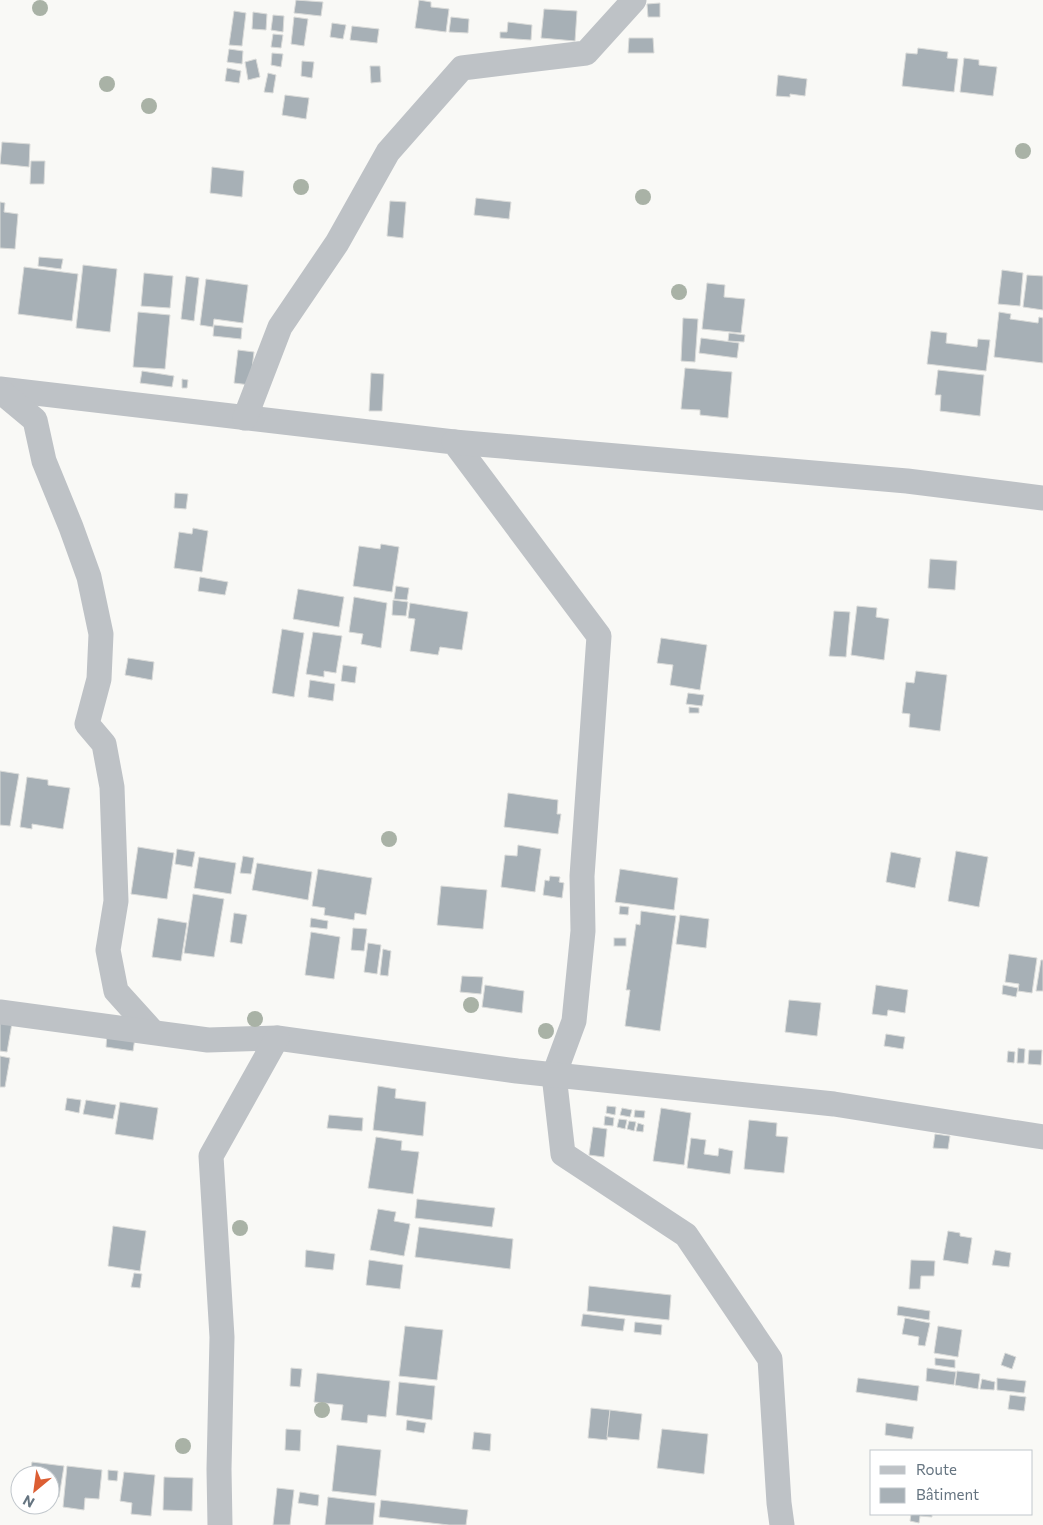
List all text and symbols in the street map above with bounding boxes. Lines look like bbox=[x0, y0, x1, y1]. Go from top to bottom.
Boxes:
legend bbox=[870, 1450, 1033, 1515]
text: Route bbox=[916, 1460, 957, 1478]
north arrow bbox=[10, 1465, 60, 1515]
text: Bâtiment bbox=[916, 1485, 979, 1503]
text: N bbox=[20, 1492, 37, 1512]

